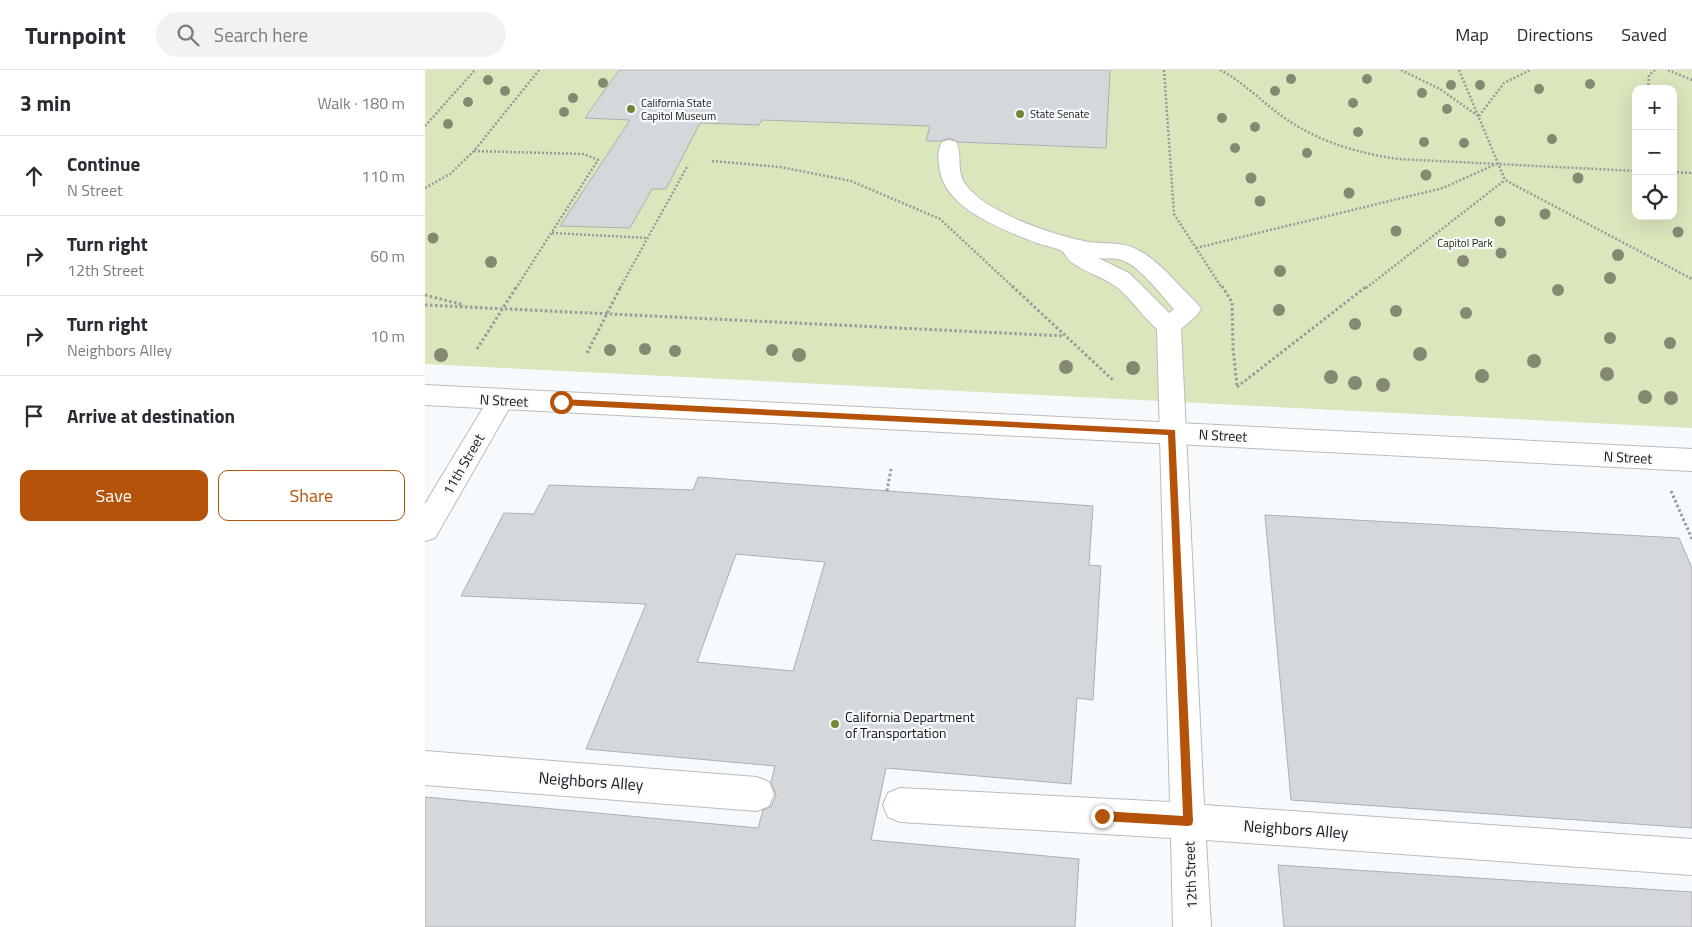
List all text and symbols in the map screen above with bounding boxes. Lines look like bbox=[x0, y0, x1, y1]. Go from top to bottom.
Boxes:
search box bbox=[156, 12, 506, 57]
text: Turnpoint bbox=[25, 17, 126, 53]
text: Search here bbox=[214, 20, 308, 49]
icon: search bbox=[174, 21, 202, 49]
text: Map bbox=[1455, 21, 1489, 48]
text: Directions bbox=[1517, 21, 1593, 48]
text: Saved bbox=[1621, 21, 1667, 48]
map controls bbox=[1632, 85, 1677, 220]
button: + bbox=[1632, 85, 1677, 130]
text: 3 min bbox=[20, 87, 71, 119]
text: Walk · 180 m bbox=[317, 91, 405, 115]
place label: California State Capitol Museum bbox=[641, 95, 716, 124]
marker: California State Capitol Museum bbox=[625, 103, 637, 115]
place label: State Senate bbox=[1030, 106, 1090, 122]
marker: State Senate bbox=[1014, 108, 1026, 120]
button: − bbox=[1632, 130, 1677, 175]
text: Continue bbox=[67, 149, 140, 178]
icon: ahead bbox=[20, 162, 48, 190]
text: 110 m bbox=[361, 164, 405, 188]
button: locate bbox=[1632, 175, 1677, 220]
text: N Street bbox=[67, 178, 123, 202]
text: Turn right bbox=[67, 229, 148, 258]
park label: Capitol Park bbox=[1437, 235, 1493, 251]
icon: right bbox=[20, 242, 48, 270]
text: 60 m bbox=[370, 244, 405, 268]
text: 12th Street bbox=[67, 258, 144, 282]
text: Turn right bbox=[67, 309, 148, 338]
icon: right bbox=[20, 322, 48, 350]
text: 10 m bbox=[370, 324, 405, 348]
text: Neighbors Alley bbox=[67, 338, 172, 362]
street label: N Street bbox=[479, 388, 529, 412]
route start bbox=[550, 391, 573, 414]
text: Arrive at destination bbox=[67, 401, 235, 430]
icon: arrive bbox=[20, 402, 48, 430]
street label: N Street bbox=[1198, 423, 1248, 447]
street label: 11th Street bbox=[437, 430, 489, 498]
street label: N Street bbox=[1603, 445, 1653, 469]
button: Save bbox=[20, 470, 208, 521]
button: Share bbox=[218, 470, 405, 521]
place label: California Department of Transportation bbox=[845, 706, 975, 743]
marker: California Department of Transportation bbox=[829, 718, 841, 730]
street label: Neighbors Alley bbox=[538, 765, 645, 797]
route end bbox=[1091, 805, 1114, 828]
street label: Neighbors Alley bbox=[1243, 813, 1350, 845]
street label: 12th Street bbox=[1178, 841, 1202, 909]

